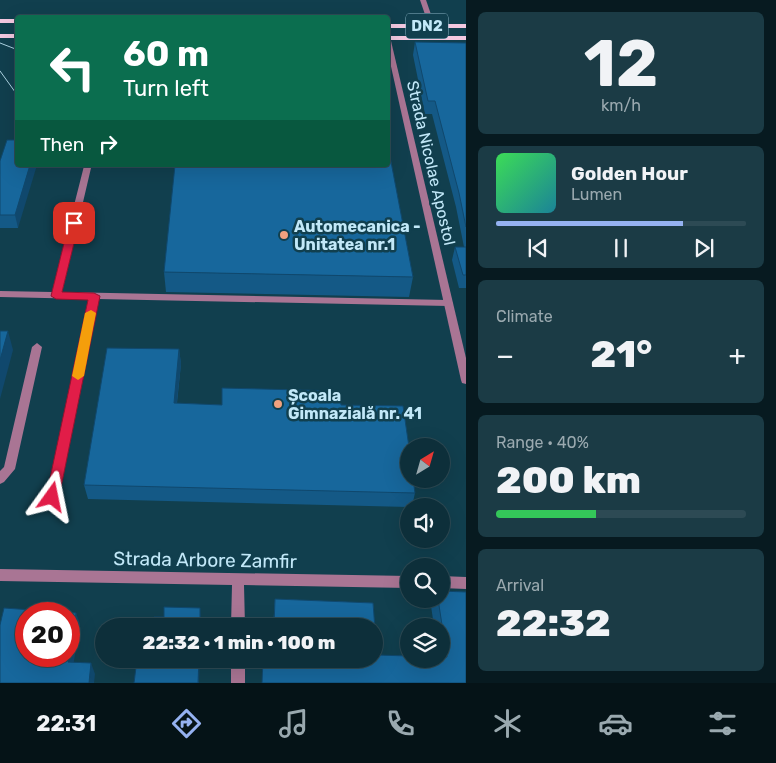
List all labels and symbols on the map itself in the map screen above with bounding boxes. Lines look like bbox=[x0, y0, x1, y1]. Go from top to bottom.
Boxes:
road number: DN2 bbox=[406, 14, 448, 38]
street label: Strada Nicolae Apostol bbox=[403, 79, 459, 247]
pin bbox=[53, 202, 95, 244]
place label: Automecanica - Unitatea nr.1 bbox=[294, 217, 421, 254]
marker: Automecanica - Unitatea nr.1 bbox=[278, 229, 290, 241]
place label: Școala Gimnazială nr. 41 bbox=[288, 386, 422, 423]
marker: Școala Gimnazială nr. 41 bbox=[272, 398, 284, 410]
north arrow bbox=[400, 438, 450, 488]
position arrow bbox=[25, 470, 77, 522]
street label: Strada Arbore Zamfir bbox=[113, 547, 298, 573]
speed limit sign: 20 bbox=[15, 602, 80, 667]

